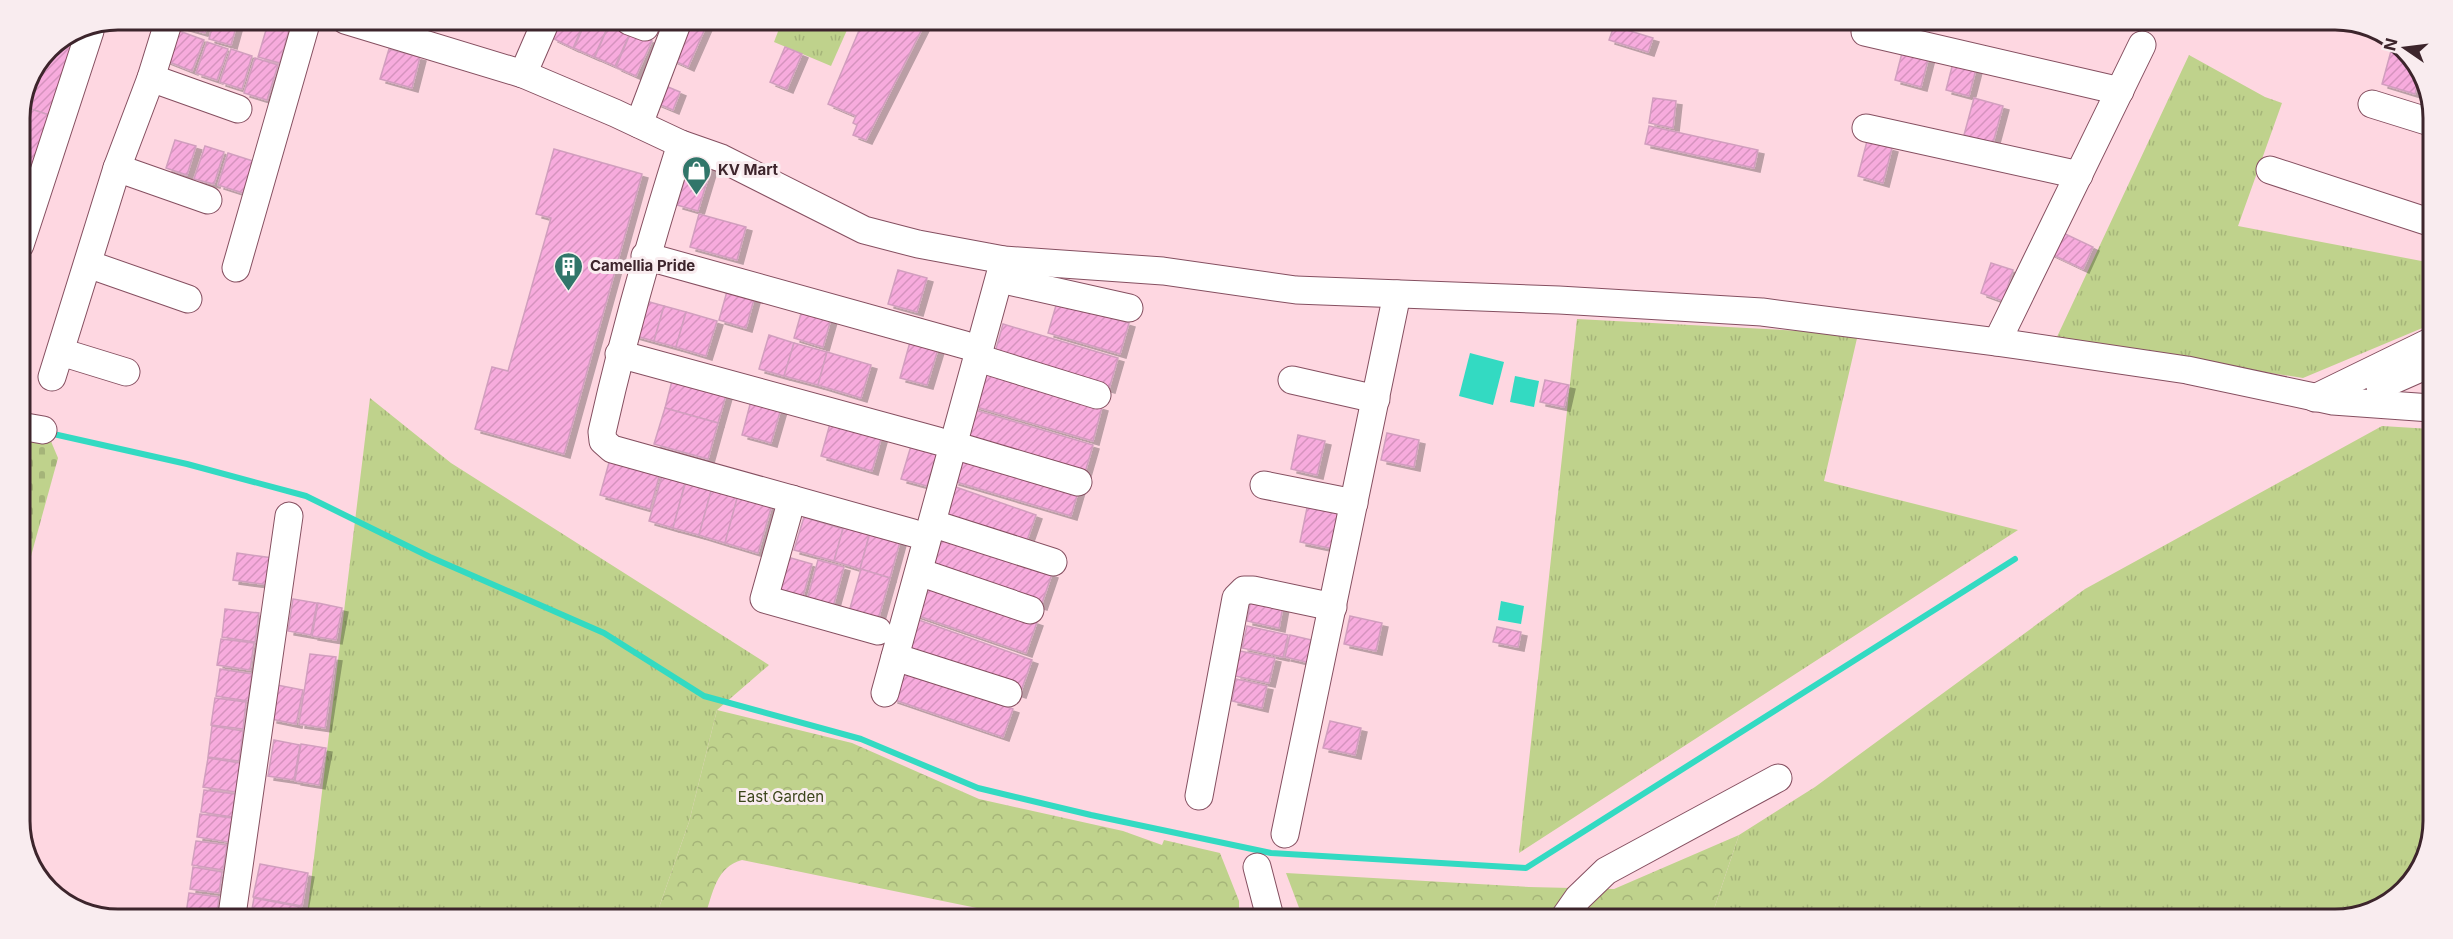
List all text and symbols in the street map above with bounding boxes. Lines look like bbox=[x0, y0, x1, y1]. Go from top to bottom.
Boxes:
north arrow bbox=[2375, 18, 2435, 78]
text: N bbox=[2379, 36, 2402, 53]
shop icon: KV Mart bbox=[681, 154, 713, 196]
place label: KV Mart bbox=[718, 160, 779, 179]
building icon: Camellia Pride bbox=[553, 250, 585, 292]
place label: Camellia Pride bbox=[590, 256, 695, 275]
park label: East Garden bbox=[738, 787, 824, 806]

